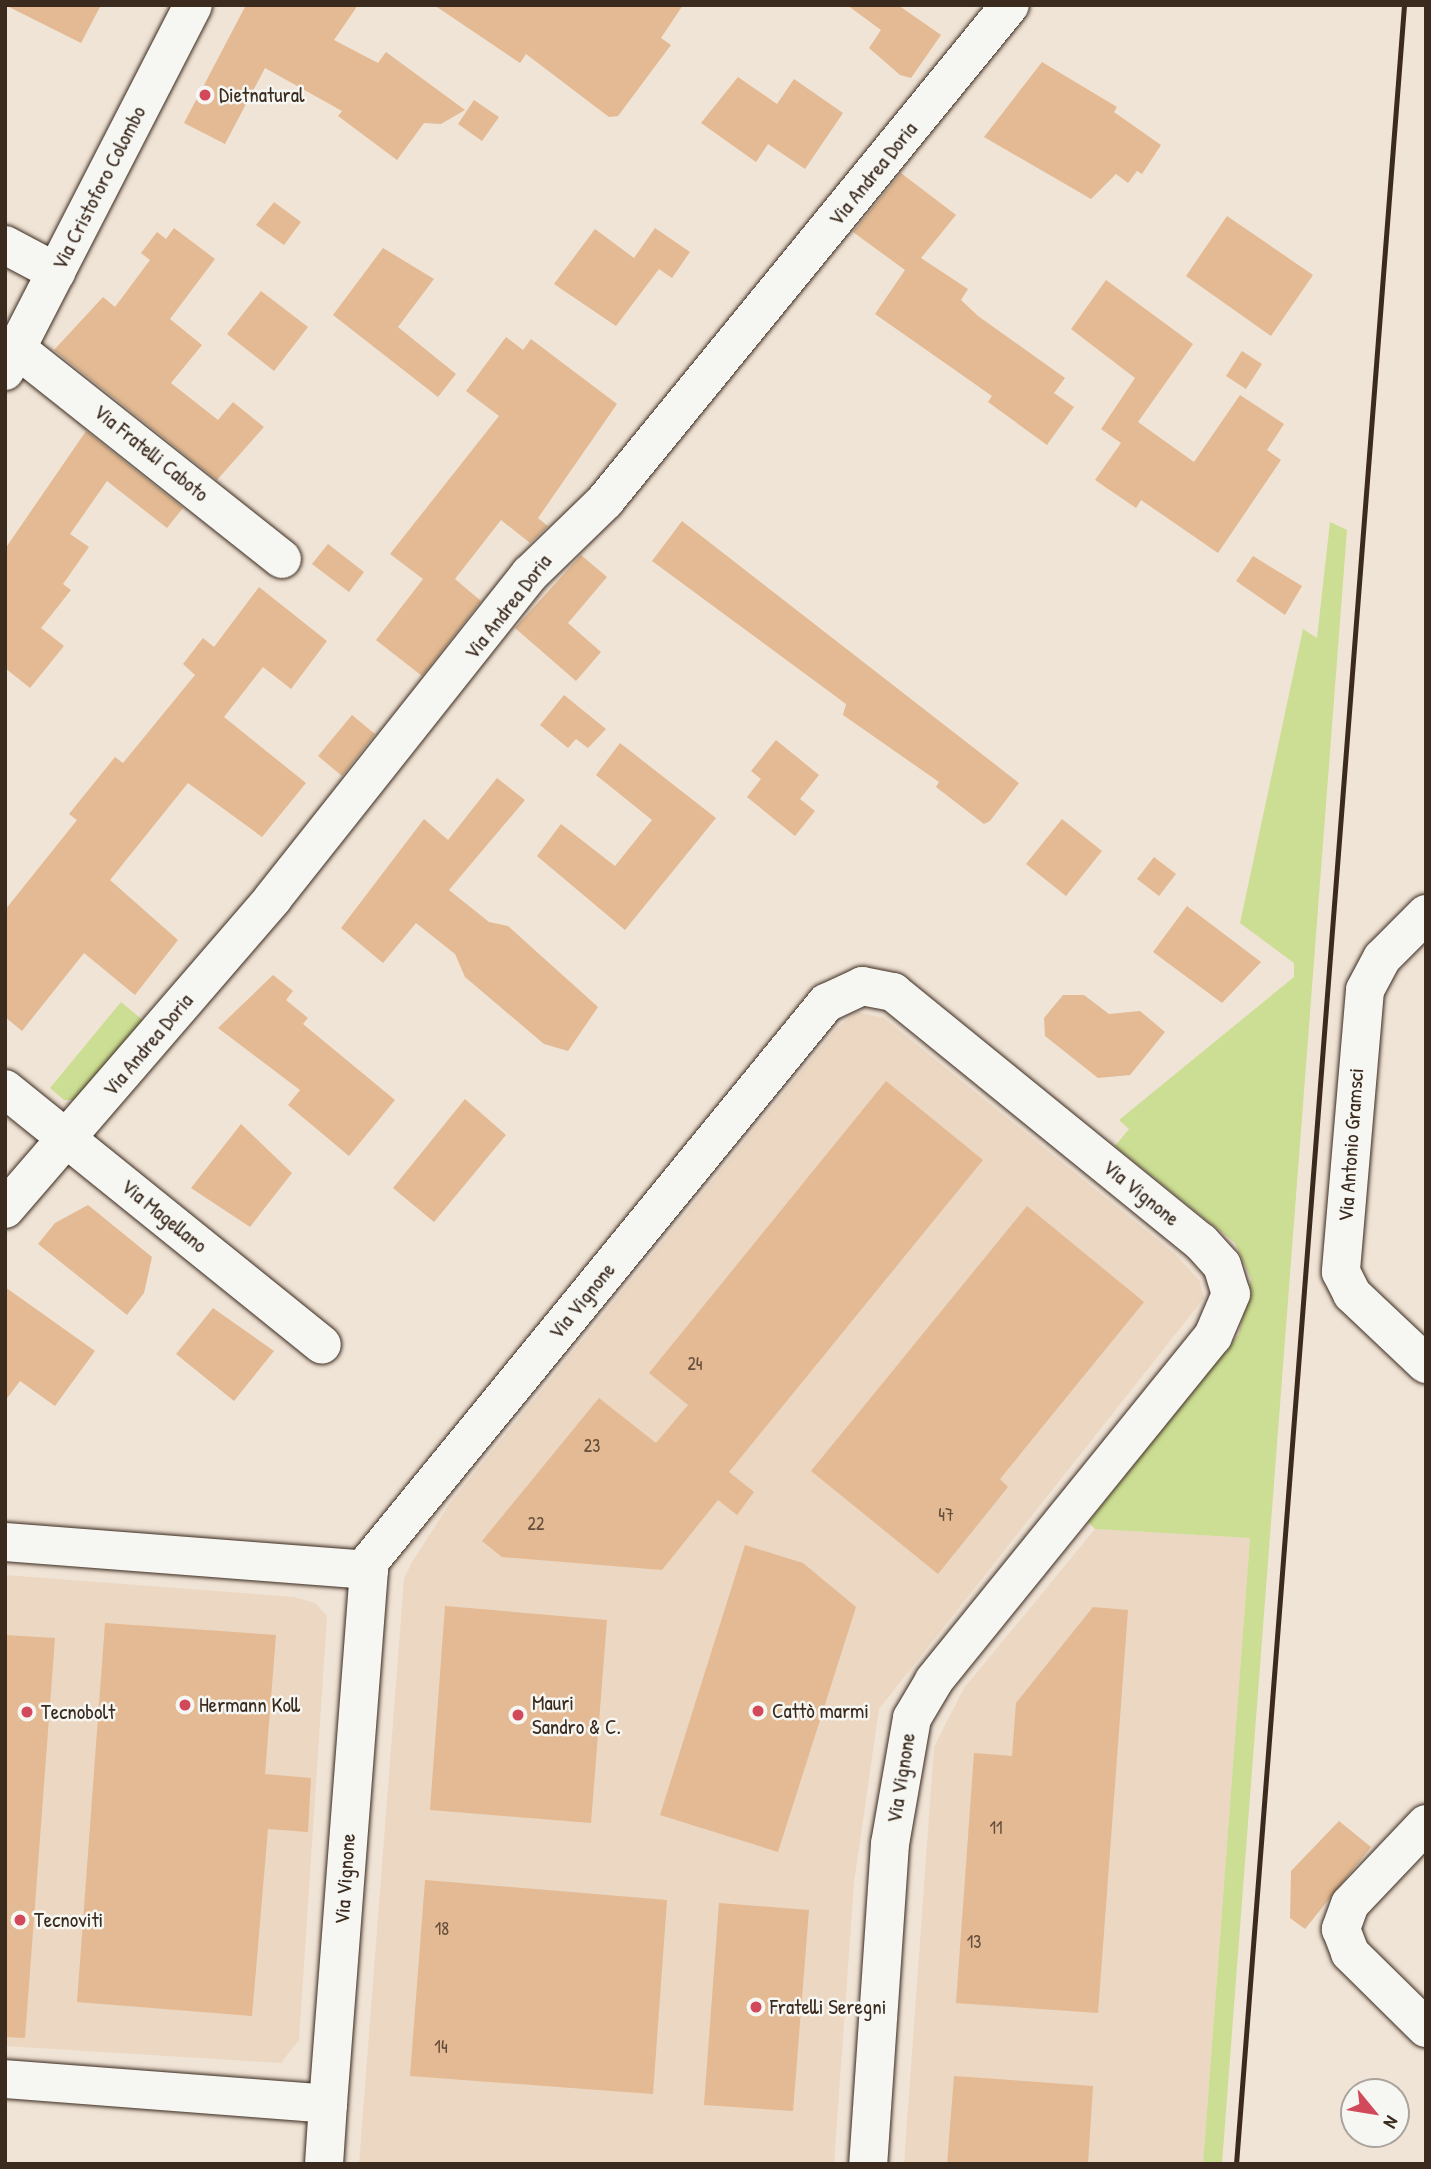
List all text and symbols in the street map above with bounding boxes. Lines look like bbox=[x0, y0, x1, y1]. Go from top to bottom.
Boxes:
place label: Dietnatural bbox=[219, 82, 305, 108]
marker: Dietnatural bbox=[197, 87, 213, 103]
street label: Via Cristoforo Colombo bbox=[47, 102, 151, 274]
street label: Via Andrea Doria bbox=[823, 117, 923, 231]
street label: Via Fratelli Caboto bbox=[88, 399, 214, 507]
street label: Via Andrea Doria bbox=[459, 549, 557, 665]
street label: Via Andrea Doria bbox=[98, 988, 198, 1102]
street label: Via Antonio Gramsci bbox=[1333, 1067, 1369, 1223]
street label: Via Vignone bbox=[1098, 1155, 1184, 1231]
street label: Via Magellano bbox=[116, 1174, 212, 1258]
street label: Via Vignone bbox=[544, 1258, 620, 1344]
house number: 24 bbox=[687, 1353, 703, 1375]
house number: 23 bbox=[584, 1435, 600, 1457]
house number: 47 bbox=[938, 1504, 954, 1526]
house number: 22 bbox=[528, 1513, 544, 1535]
place label: Mauri Sandro & C. bbox=[532, 1690, 621, 1740]
place label: Hermann Koll bbox=[199, 1692, 300, 1718]
marker: Hermann Koll bbox=[177, 1697, 193, 1713]
place label: Cattò marmi bbox=[772, 1698, 869, 1724]
place label: Tecnobolt bbox=[41, 1699, 115, 1725]
marker: Cattò marmi bbox=[750, 1703, 766, 1719]
marker: Tecnobolt bbox=[19, 1704, 35, 1720]
marker: Mauri Sandro & C. bbox=[510, 1707, 526, 1723]
street label: Via Vignone bbox=[881, 1731, 921, 1825]
house number: 11 bbox=[989, 1817, 1003, 1839]
street label: Via Vignone bbox=[329, 1833, 361, 1925]
place label: Tecnoviti bbox=[34, 1907, 103, 1933]
marker: Tecnoviti bbox=[12, 1912, 28, 1928]
house number: 18 bbox=[435, 1918, 449, 1940]
house number: 13 bbox=[967, 1931, 981, 1953]
place label: Fratelli Seregni bbox=[770, 1994, 886, 2020]
marker: Fratelli Seregni bbox=[748, 1999, 764, 2015]
house number: 14 bbox=[434, 2036, 448, 2058]
north arrow bbox=[1340, 2078, 1410, 2148]
text: N bbox=[1378, 2112, 1405, 2133]

